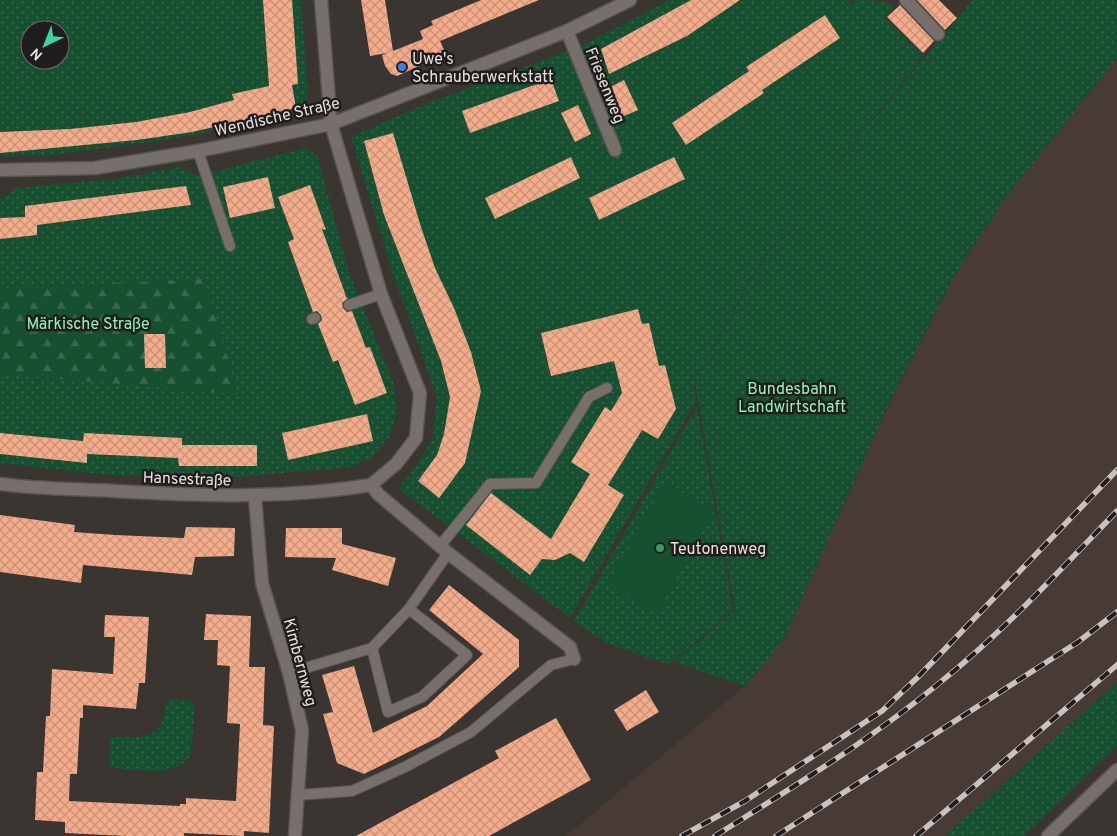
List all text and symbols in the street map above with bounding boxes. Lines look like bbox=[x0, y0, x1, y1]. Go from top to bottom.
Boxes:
north arrow bbox=[20, 20, 70, 70]
text: N bbox=[28, 44, 47, 63]
street label: Friesenweg bbox=[580, 45, 629, 127]
place label: Uwe's Schrauberwerkstatt bbox=[412, 50, 554, 88]
marker: Uwe's Schrauberwerkstatt bbox=[396, 61, 408, 73]
street label: Wendische Straße bbox=[213, 94, 342, 142]
park label: Märkische Straße bbox=[26, 315, 150, 335]
park label: Bundesbahn Landwirtschaft bbox=[738, 380, 846, 418]
street label: Hansestraße bbox=[142, 468, 232, 492]
place label: Teutonenweg bbox=[670, 540, 766, 560]
marker: Teutonenweg bbox=[654, 542, 666, 554]
street label: Kimbernweg bbox=[278, 616, 320, 709]

